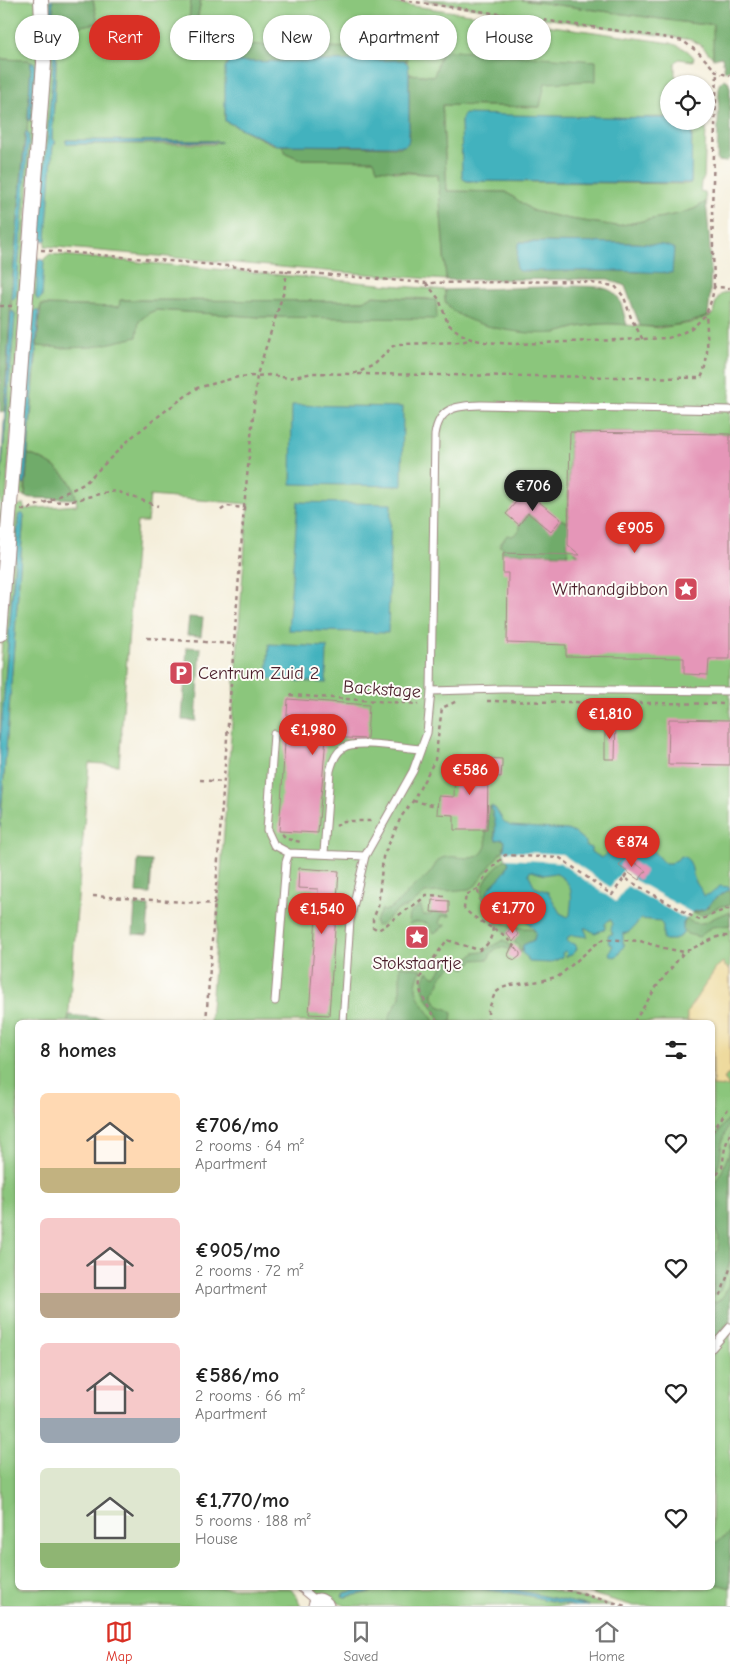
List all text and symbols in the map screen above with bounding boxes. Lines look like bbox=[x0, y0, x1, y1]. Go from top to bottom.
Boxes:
chip: Buy bbox=[15, 15, 79, 60]
chip: Rent bbox=[89, 15, 160, 60]
chip: Filters bbox=[170, 15, 253, 60]
chip: New bbox=[263, 15, 330, 60]
chip: Apartment bbox=[340, 15, 457, 60]
chip: House bbox=[467, 15, 551, 60]
map controls bbox=[660, 75, 715, 130]
button: locate bbox=[660, 75, 715, 130]
pin: €706 bbox=[503, 470, 563, 512]
text: €706 bbox=[515, 477, 551, 495]
pin: €905 bbox=[605, 512, 665, 554]
text: €905 bbox=[616, 519, 654, 537]
place icon: Withandgibbon bbox=[673, 576, 699, 602]
place label: Withandgibbon bbox=[552, 579, 668, 600]
parking icon: Centrum Zuid 2 bbox=[168, 660, 194, 686]
place label: Centrum Zuid 2 bbox=[198, 663, 319, 684]
street label: Backstage bbox=[342, 676, 422, 703]
pin: €1,810 bbox=[569, 698, 651, 740]
text: €1,810 bbox=[588, 705, 632, 723]
pin: €1,980 bbox=[272, 714, 354, 756]
text: €1,980 bbox=[290, 721, 336, 739]
pin: €586 bbox=[440, 754, 500, 796]
text: €586 bbox=[452, 761, 488, 779]
pin: €874 bbox=[602, 826, 662, 868]
text: €874 bbox=[616, 833, 648, 851]
pin: €1,540 bbox=[281, 892, 363, 935]
pin: €1,770 bbox=[472, 892, 554, 934]
text: €1,770 bbox=[491, 899, 535, 917]
text: €1,540 bbox=[299, 900, 345, 918]
place icon: Stokstaartje bbox=[404, 924, 430, 950]
place label: Stokstaartje bbox=[372, 953, 462, 974]
icon: filters bbox=[662, 1036, 690, 1064]
text: 8 homes bbox=[40, 1038, 116, 1062]
icon: home bbox=[80, 1113, 140, 1173]
text: €706/mo bbox=[195, 1113, 279, 1137]
icon: heart bbox=[662, 1129, 690, 1157]
text: 2 rooms · 64 m² bbox=[195, 1137, 304, 1155]
text: Apartment bbox=[195, 1155, 267, 1173]
icon: home bbox=[80, 1238, 140, 1298]
text: €905/mo bbox=[195, 1238, 280, 1262]
icon: heart bbox=[662, 1254, 690, 1282]
text: 2 rooms · 72 m² bbox=[195, 1262, 304, 1280]
text: Apartment bbox=[195, 1280, 267, 1298]
icon: home bbox=[80, 1363, 140, 1423]
text: €586/mo bbox=[195, 1363, 279, 1387]
icon: heart bbox=[662, 1379, 690, 1407]
text: 2 rooms · 66 m² bbox=[195, 1387, 305, 1405]
text: Apartment bbox=[195, 1405, 267, 1423]
icon: home bbox=[80, 1488, 140, 1548]
text: €1,770/mo bbox=[195, 1488, 289, 1512]
icon: heart bbox=[662, 1504, 690, 1532]
text: 5 rooms · 188 m² bbox=[195, 1512, 311, 1530]
text: House bbox=[195, 1530, 238, 1548]
tab: Map bbox=[105, 1618, 133, 1665]
tab: Saved bbox=[343, 1618, 378, 1665]
tab: Home bbox=[589, 1618, 625, 1665]

